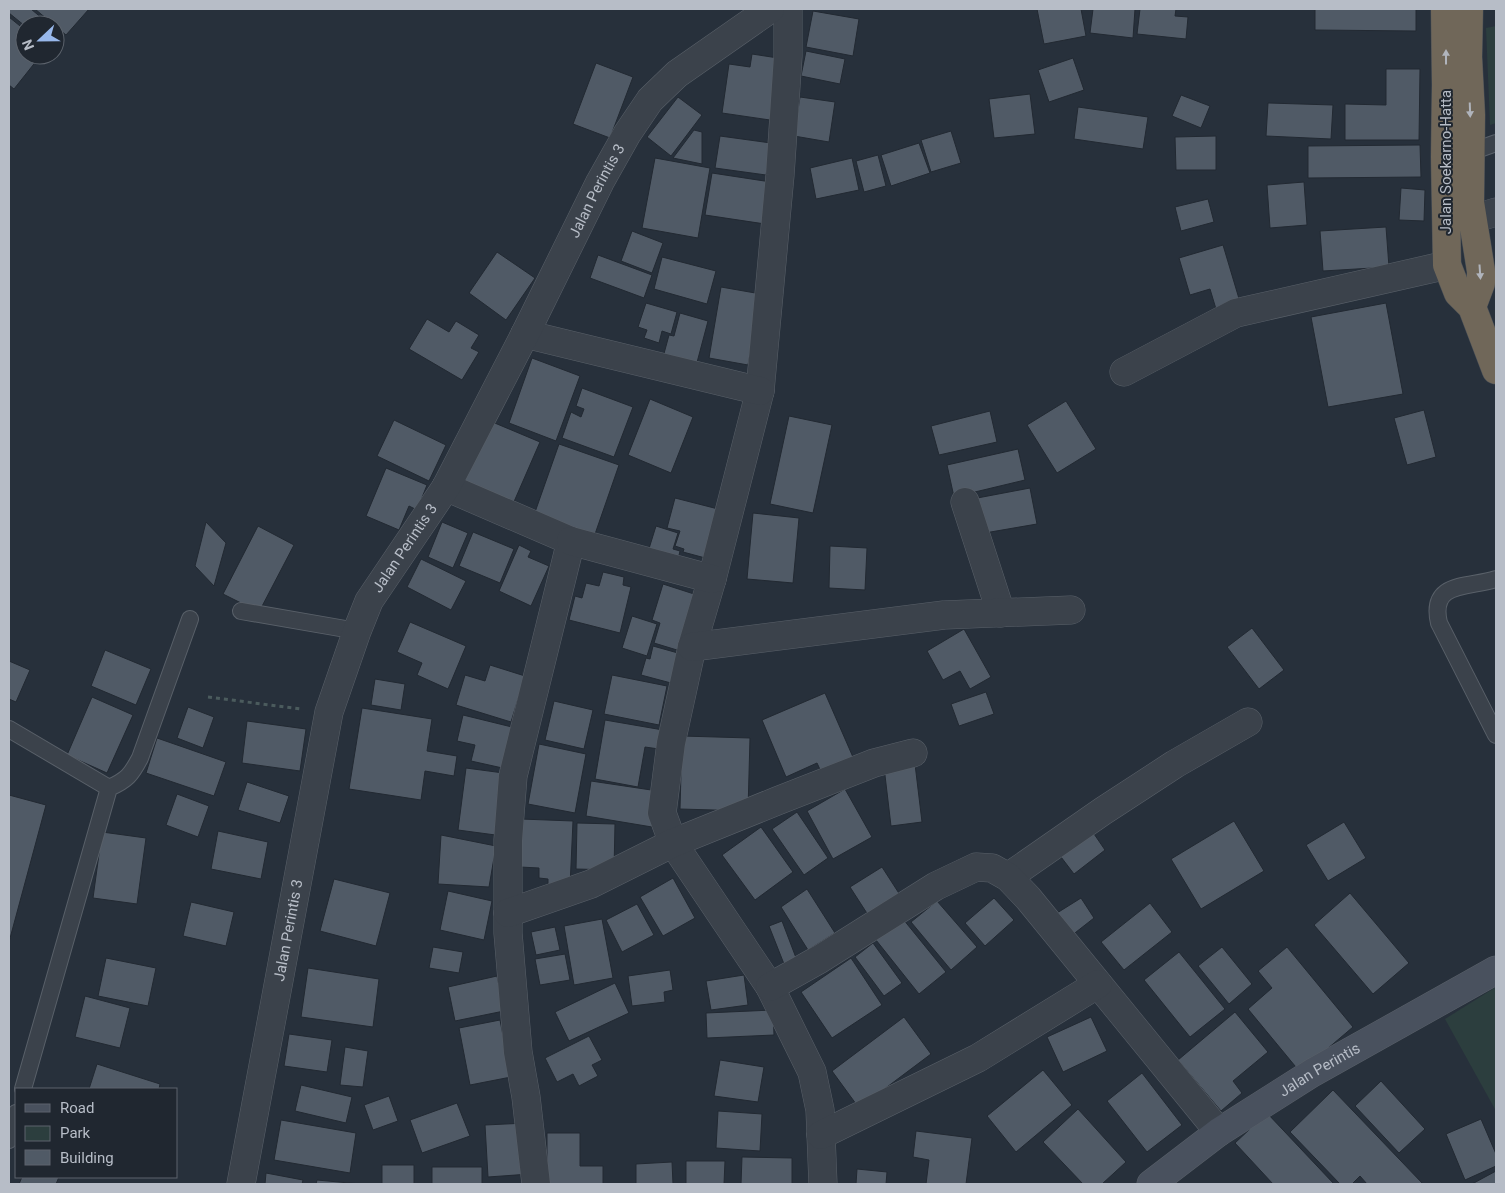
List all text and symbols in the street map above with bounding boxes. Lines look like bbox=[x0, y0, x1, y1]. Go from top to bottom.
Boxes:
north arrow bbox=[15, 15, 65, 65]
text: N bbox=[19, 37, 37, 52]
one-way arrow bbox=[1442, 48, 1450, 64]
street label: Jalan Soekarno-Hatta bbox=[1437, 90, 1455, 234]
one-way arrow bbox=[1467, 102, 1475, 118]
street label: Jalan Perintis 3 bbox=[565, 141, 629, 241]
one-way arrow bbox=[1476, 264, 1484, 280]
street label: Jalan Perintis 3 bbox=[368, 500, 441, 596]
street label: Jalan Perintis 3 bbox=[270, 878, 307, 983]
street label: Jalan Perintis bbox=[1276, 1039, 1363, 1101]
legend bbox=[15, 1088, 178, 1178]
text: Road bbox=[60, 1099, 94, 1117]
text: Park bbox=[60, 1124, 91, 1142]
text: Building bbox=[60, 1149, 114, 1167]

